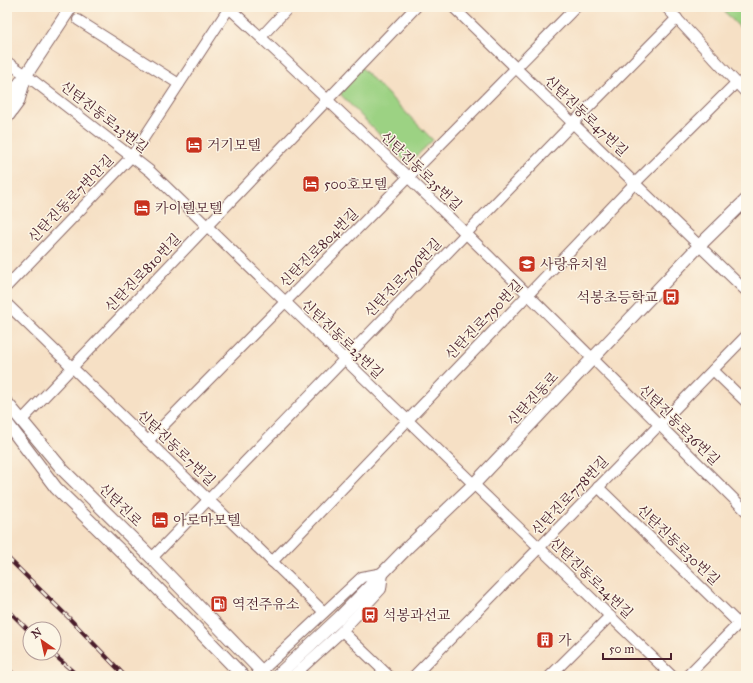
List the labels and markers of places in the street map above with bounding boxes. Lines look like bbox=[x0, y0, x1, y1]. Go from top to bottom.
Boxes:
hotel icon: 거기모텔 bbox=[184, 135, 204, 155]
place label: 거기모텔 bbox=[207, 137, 261, 154]
hotel icon: 500호모텔 bbox=[301, 174, 321, 194]
place label: 500호모텔 bbox=[324, 176, 387, 193]
hotel icon: 카이텔모텔 bbox=[132, 198, 152, 218]
place label: 카이텔모텔 bbox=[155, 200, 223, 217]
school or university icon: 사랑유치원 bbox=[517, 254, 537, 274]
place label: 사랑유치원 bbox=[540, 256, 608, 273]
bus stop icon: 석봉초등학교 bbox=[661, 287, 681, 307]
place label: 석봉초등학교 bbox=[577, 289, 658, 306]
hotel icon: 아로마모텔 bbox=[150, 510, 170, 530]
place label: 아로마모텔 bbox=[173, 512, 241, 529]
fuel station icon: 역전주유소 bbox=[209, 594, 229, 614]
place label: 역전주유소 bbox=[232, 596, 300, 613]
bus stop icon: 석봉과선교 bbox=[360, 605, 380, 625]
place label: 석봉과선교 bbox=[383, 607, 451, 624]
building icon: 가 bbox=[535, 630, 555, 650]
place label: 가 bbox=[558, 632, 572, 649]

